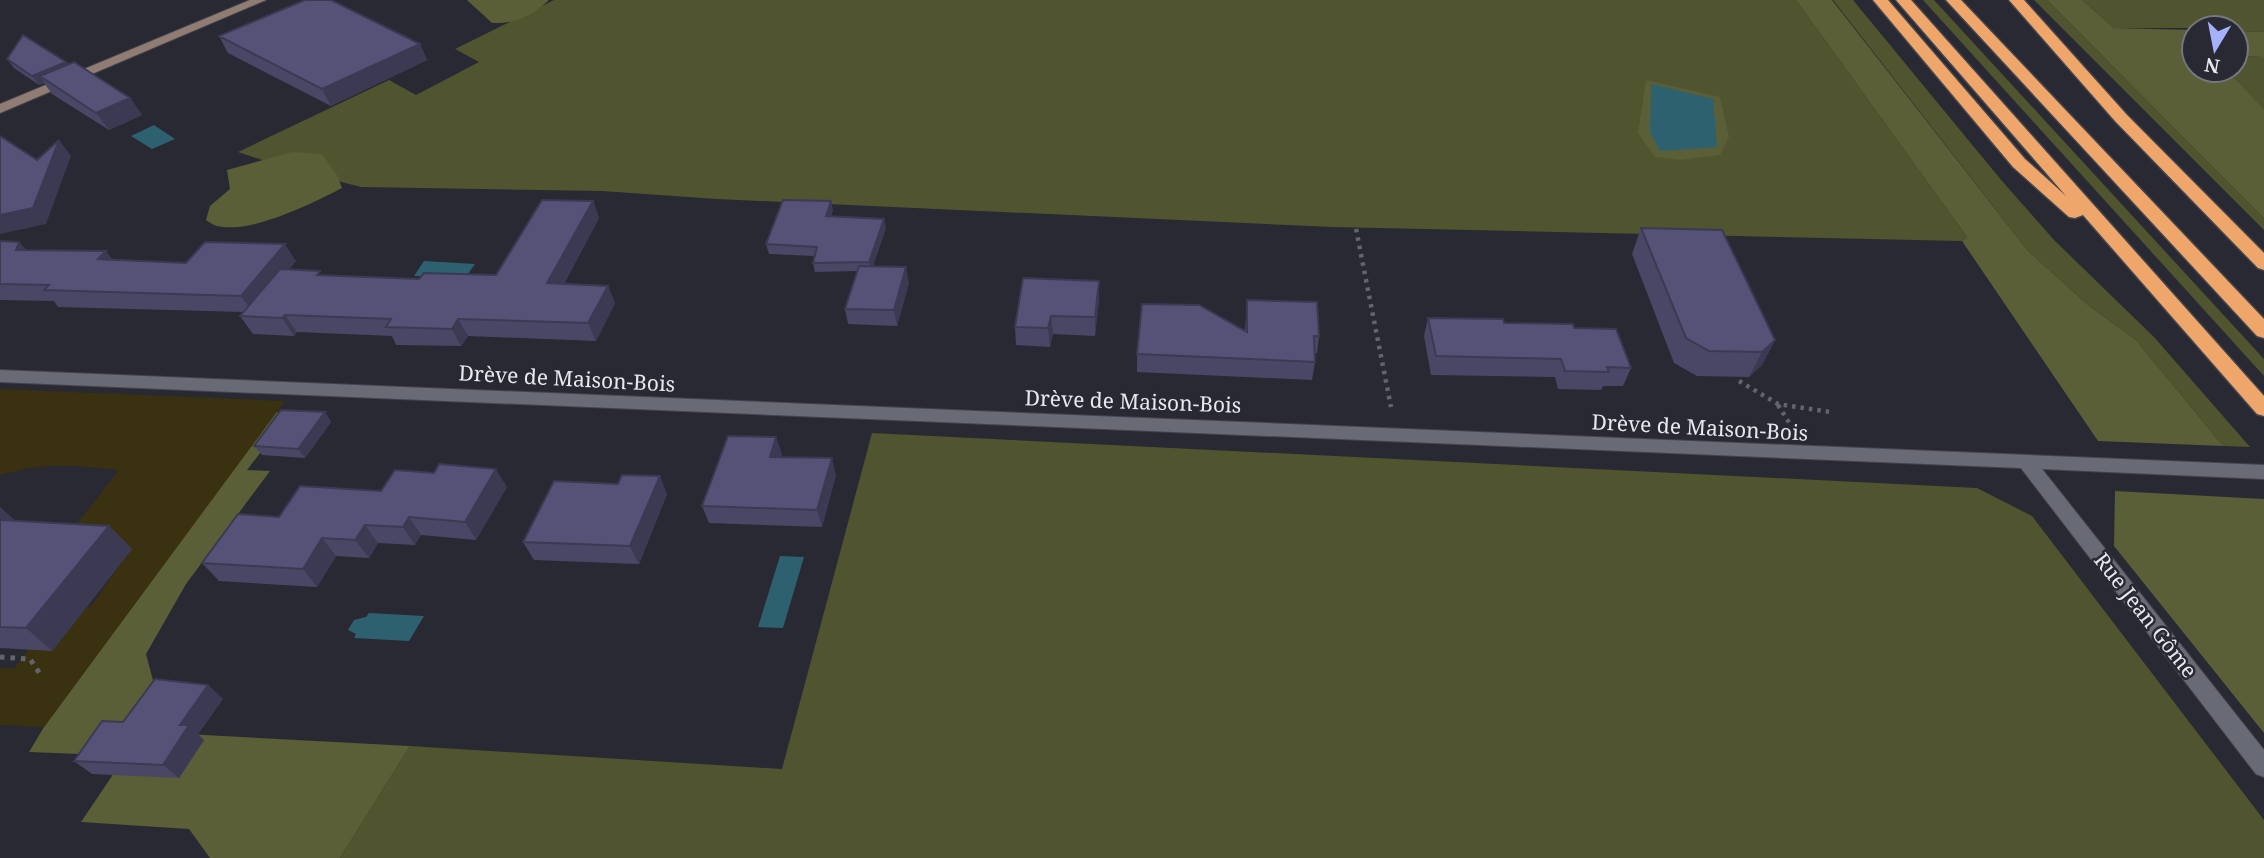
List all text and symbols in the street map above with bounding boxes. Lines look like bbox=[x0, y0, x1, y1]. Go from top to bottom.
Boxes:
north arrow bbox=[2180, 14, 2250, 84]
text: N bbox=[2202, 52, 2222, 80]
street label: Drève de Maison-Bois bbox=[458, 358, 676, 398]
street label: Drève de Maison-Bois bbox=[1024, 383, 1242, 419]
street label: Drève de Maison-Bois bbox=[1591, 407, 1809, 447]
street label: Rue Jean Gôme bbox=[2088, 547, 2204, 683]

